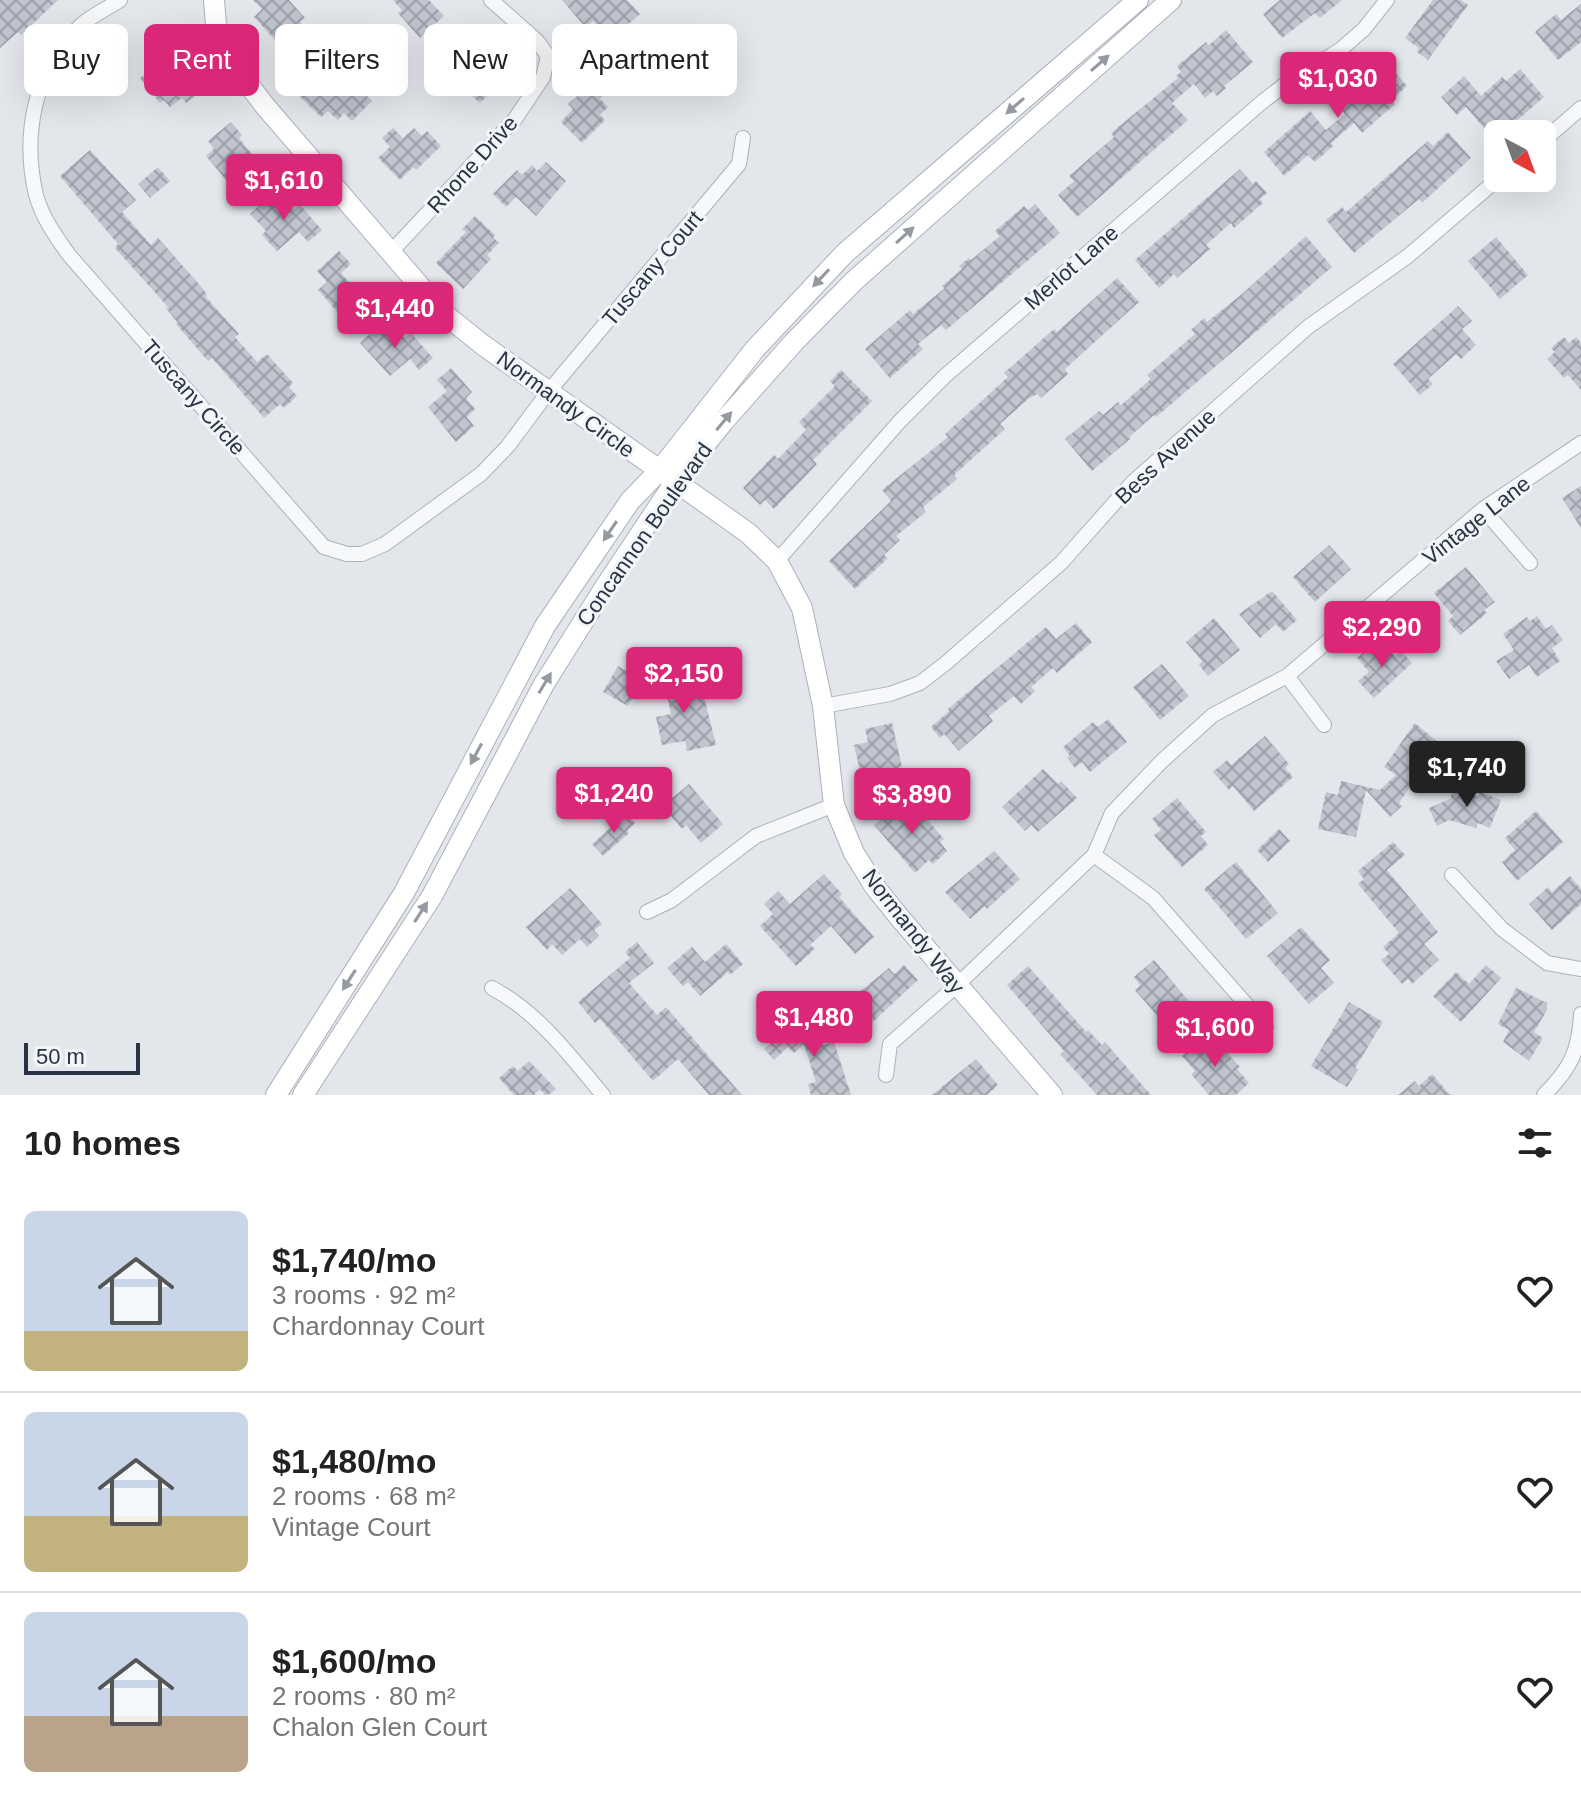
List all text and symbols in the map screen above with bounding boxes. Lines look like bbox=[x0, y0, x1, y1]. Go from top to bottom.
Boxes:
chip: Buy bbox=[24, 24, 128, 96]
chip: Rent bbox=[144, 24, 259, 96]
chip: Filters bbox=[275, 24, 408, 96]
chip: New bbox=[424, 24, 536, 96]
chip: Apartment bbox=[552, 24, 737, 96]
pin: $1,030 bbox=[1273, 52, 1403, 120]
one-way arrow bbox=[1089, 55, 1109, 72]
text: $1,030 bbox=[1298, 63, 1378, 93]
one-way arrow bbox=[1005, 97, 1025, 114]
street label: Rhone Drive bbox=[422, 111, 523, 218]
north arrow bbox=[1484, 120, 1556, 192]
map controls bbox=[1484, 120, 1556, 192]
pin: $1,610 bbox=[219, 154, 349, 222]
text: $1,610 bbox=[244, 165, 324, 195]
street label: Tuscany Court bbox=[597, 206, 708, 331]
street label: Merlot Lane bbox=[1019, 220, 1123, 315]
one-way arrow bbox=[895, 226, 915, 244]
one-way arrow bbox=[812, 268, 830, 287]
pin: $1,440 bbox=[330, 282, 460, 350]
text: $1,440 bbox=[355, 293, 435, 323]
street label: Tuscany Circle bbox=[137, 335, 251, 460]
street label: Normandy Circle bbox=[492, 346, 639, 463]
street label: Bess Avenue bbox=[1110, 404, 1221, 509]
one-way arrow bbox=[715, 411, 732, 431]
street label: Concannon Boulevard bbox=[572, 438, 717, 631]
street label: Vintage Lane bbox=[1418, 471, 1535, 570]
one-way arrow bbox=[603, 521, 618, 542]
pin: $2,290 bbox=[1317, 601, 1447, 669]
text: $2,290 bbox=[1342, 612, 1422, 642]
pin: $2,150 bbox=[619, 647, 749, 715]
text: $2,150 bbox=[644, 658, 724, 688]
one-way arrow bbox=[538, 672, 552, 694]
pin: $1,740 bbox=[1402, 741, 1532, 809]
one-way arrow bbox=[470, 742, 483, 765]
text: $1,740 bbox=[1427, 752, 1507, 782]
pin: $1,240 bbox=[549, 767, 679, 835]
pin: $3,890 bbox=[847, 768, 977, 836]
text: $1,240 bbox=[574, 778, 654, 808]
text: $3,890 bbox=[872, 779, 952, 809]
street label: Normandy Way bbox=[857, 864, 970, 998]
one-way arrow bbox=[414, 901, 429, 922]
one-way arrow bbox=[342, 969, 356, 991]
pin: $1,480 bbox=[749, 991, 879, 1059]
pin: $1,600 bbox=[1150, 1001, 1280, 1069]
text: $1,480 bbox=[774, 1002, 854, 1032]
text: $1,600 bbox=[1175, 1012, 1255, 1042]
scale bar bbox=[24, 1039, 140, 1075]
text: 50 m bbox=[36, 1044, 85, 1069]
icon: filters bbox=[1513, 1121, 1557, 1165]
text: 10 homes bbox=[24, 1124, 181, 1162]
text: $1,740/mo bbox=[272, 1241, 436, 1279]
icon: home bbox=[88, 1243, 184, 1339]
icon: heart bbox=[1513, 1269, 1557, 1313]
text: 3 rooms · 92 m² bbox=[272, 1280, 456, 1310]
text: Chardonnay Court bbox=[272, 1311, 484, 1341]
text: $1,480/mo bbox=[272, 1442, 436, 1480]
icon: home bbox=[88, 1444, 184, 1540]
icon: heart bbox=[1513, 1470, 1557, 1514]
text: 2 rooms · 68 m² bbox=[272, 1481, 456, 1511]
text: Vintage Court bbox=[272, 1512, 431, 1542]
text: $1,600/mo bbox=[272, 1642, 436, 1680]
icon: home bbox=[88, 1644, 184, 1740]
icon: heart bbox=[1513, 1670, 1557, 1714]
text: 2 rooms · 80 m² bbox=[272, 1681, 456, 1711]
text: Chalon Glen Court bbox=[272, 1712, 487, 1742]

